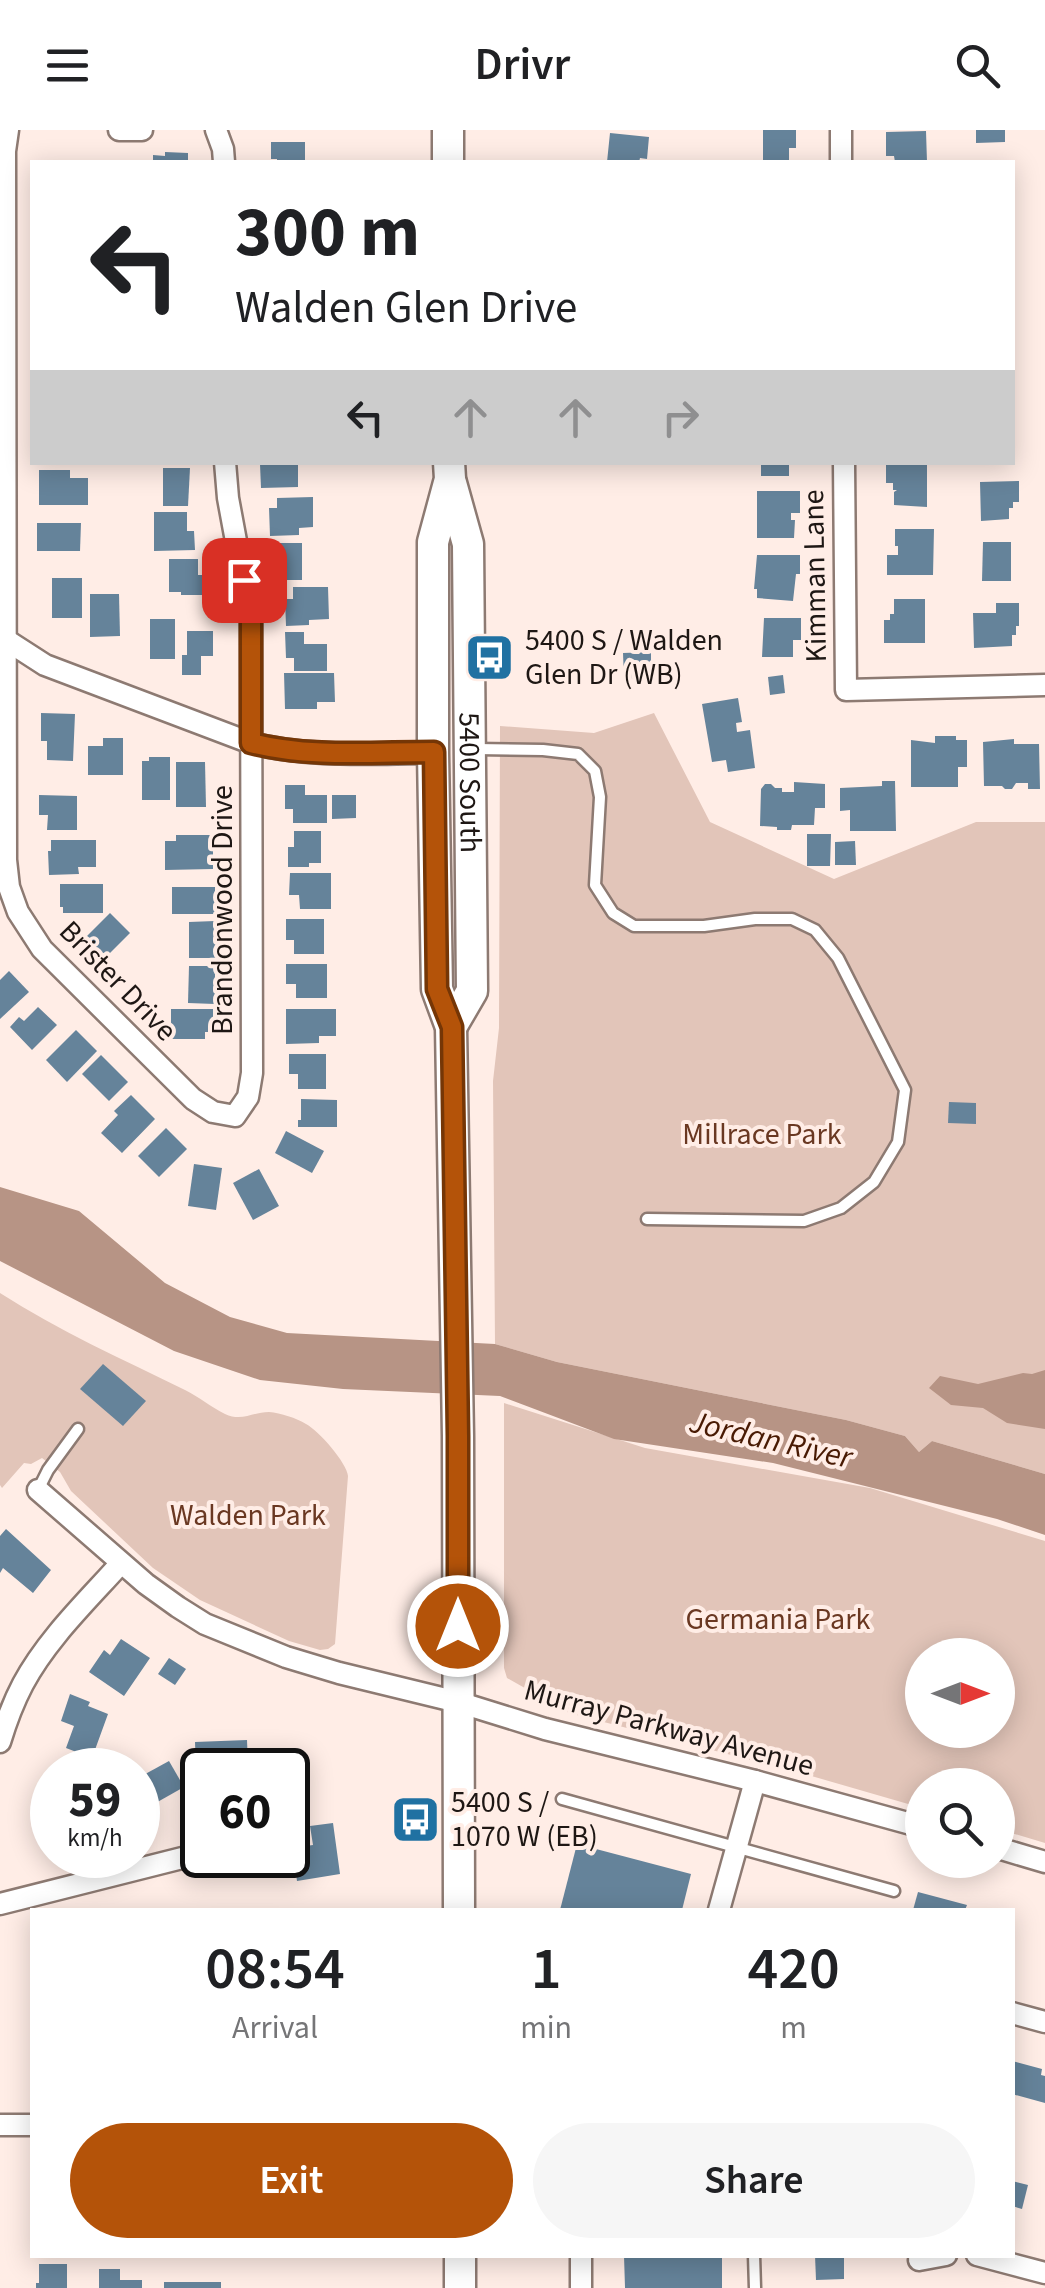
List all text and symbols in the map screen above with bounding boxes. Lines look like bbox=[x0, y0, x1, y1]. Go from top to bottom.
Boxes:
text: Drivr bbox=[475, 33, 570, 97]
icon: menu bbox=[40, 38, 95, 93]
icon: search bbox=[950, 38, 1005, 93]
text: 300 m bbox=[235, 183, 420, 283]
icon: left bbox=[70, 200, 200, 330]
text: Walden Glen Drive bbox=[235, 276, 577, 340]
icon: left bbox=[338, 390, 393, 445]
icon: ahead bbox=[443, 390, 498, 445]
icon: ahead bbox=[548, 390, 603, 445]
icon: right bbox=[653, 390, 708, 445]
street label: Kimman Lane bbox=[792, 489, 838, 663]
pin bbox=[202, 538, 287, 623]
icon: arrive bbox=[217, 553, 272, 608]
place label: 5400 S / Walden Glen Dr (WB) bbox=[525, 619, 723, 696]
bus stop icon: 5400 S / Walden Glen Dr (WB) bbox=[464, 631, 516, 683]
street label: 5400 South bbox=[448, 712, 492, 853]
street label: Brandonwood Drive bbox=[201, 785, 244, 1035]
street label: Brister Drive bbox=[49, 911, 187, 1051]
park label: Millrace Park bbox=[682, 1113, 842, 1156]
water label: Jordan River bbox=[684, 1399, 859, 1481]
park label: Walden Park bbox=[170, 1494, 326, 1537]
position arrow bbox=[406, 1574, 510, 1678]
park label: Germania Park bbox=[686, 1598, 871, 1641]
north arrow bbox=[905, 1638, 1015, 1748]
map controls bbox=[905, 1638, 1015, 1878]
street label: Murray Parkway Avenue bbox=[519, 1669, 819, 1787]
speed limit sign: 60 bbox=[180, 1748, 310, 1878]
text: 59 bbox=[69, 1765, 121, 1836]
button: search bbox=[905, 1768, 1015, 1878]
place label: 5400 S / 1070 W (EB) bbox=[451, 1781, 598, 1858]
bus stop icon: 5400 S / 1070 W (EB) bbox=[390, 1793, 442, 1845]
text: km/h bbox=[67, 1820, 123, 1856]
text: 08:54 bbox=[205, 1927, 345, 2012]
text: 1 bbox=[531, 1927, 562, 2012]
text: 420 bbox=[747, 1927, 840, 2012]
text: Arrival bbox=[232, 2005, 318, 2051]
text: min bbox=[520, 2005, 572, 2051]
text: m bbox=[780, 2005, 807, 2051]
button: Exit bbox=[70, 2123, 513, 2238]
button: Share bbox=[533, 2123, 975, 2238]

